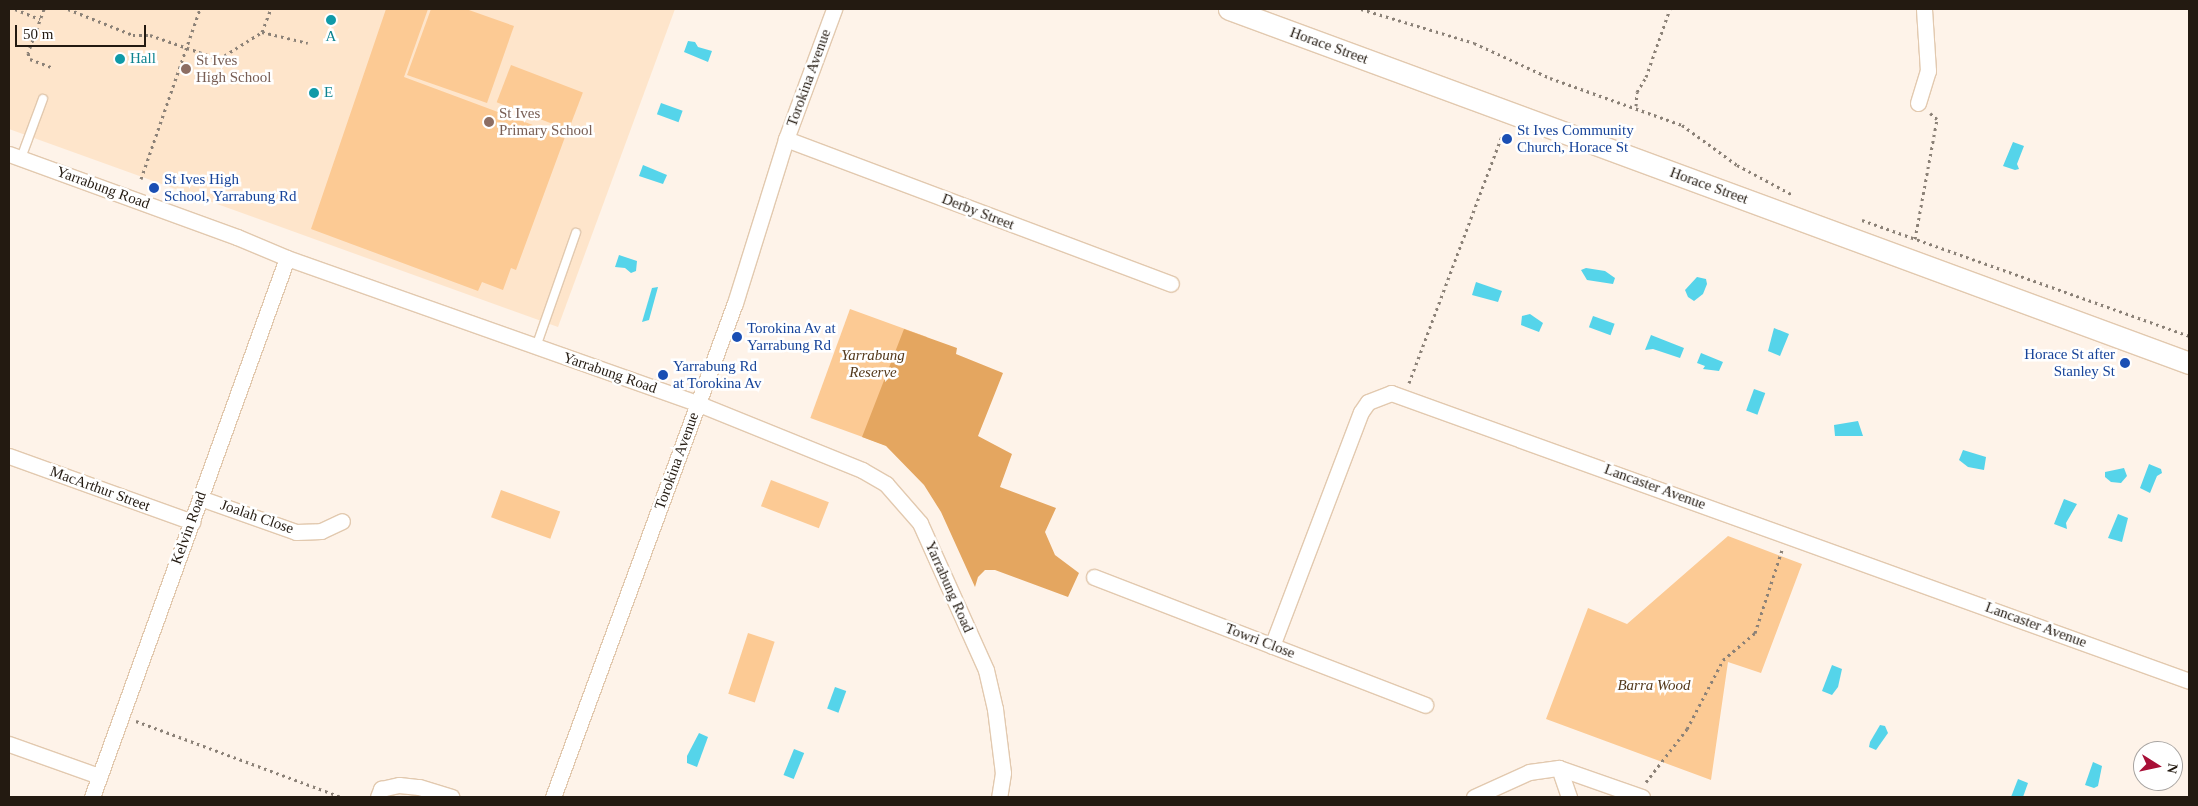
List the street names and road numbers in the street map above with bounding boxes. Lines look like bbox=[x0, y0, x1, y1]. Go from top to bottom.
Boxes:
street label: Horace Street bbox=[1287, 24, 1371, 68]
street label: Torokina Avenue bbox=[783, 26, 835, 130]
street label: Yarrabung Road bbox=[54, 163, 152, 213]
street label: Horace Street bbox=[1667, 164, 1751, 208]
street label: Derby Street bbox=[939, 190, 1017, 234]
street label: Yarrabung Road bbox=[561, 349, 659, 397]
street label: Torokina Avenue bbox=[651, 409, 703, 513]
street label: Lancaster Avenue bbox=[1601, 460, 1709, 514]
street label: MacArthur Street bbox=[47, 463, 153, 515]
street label: Kelvin Road bbox=[168, 489, 210, 567]
street label: Joalah Close bbox=[218, 496, 296, 538]
street label: Yarrabung Road bbox=[921, 539, 977, 635]
street label: Lancaster Avenue bbox=[1982, 598, 2090, 652]
street label: Towri Close bbox=[1222, 619, 1298, 663]

